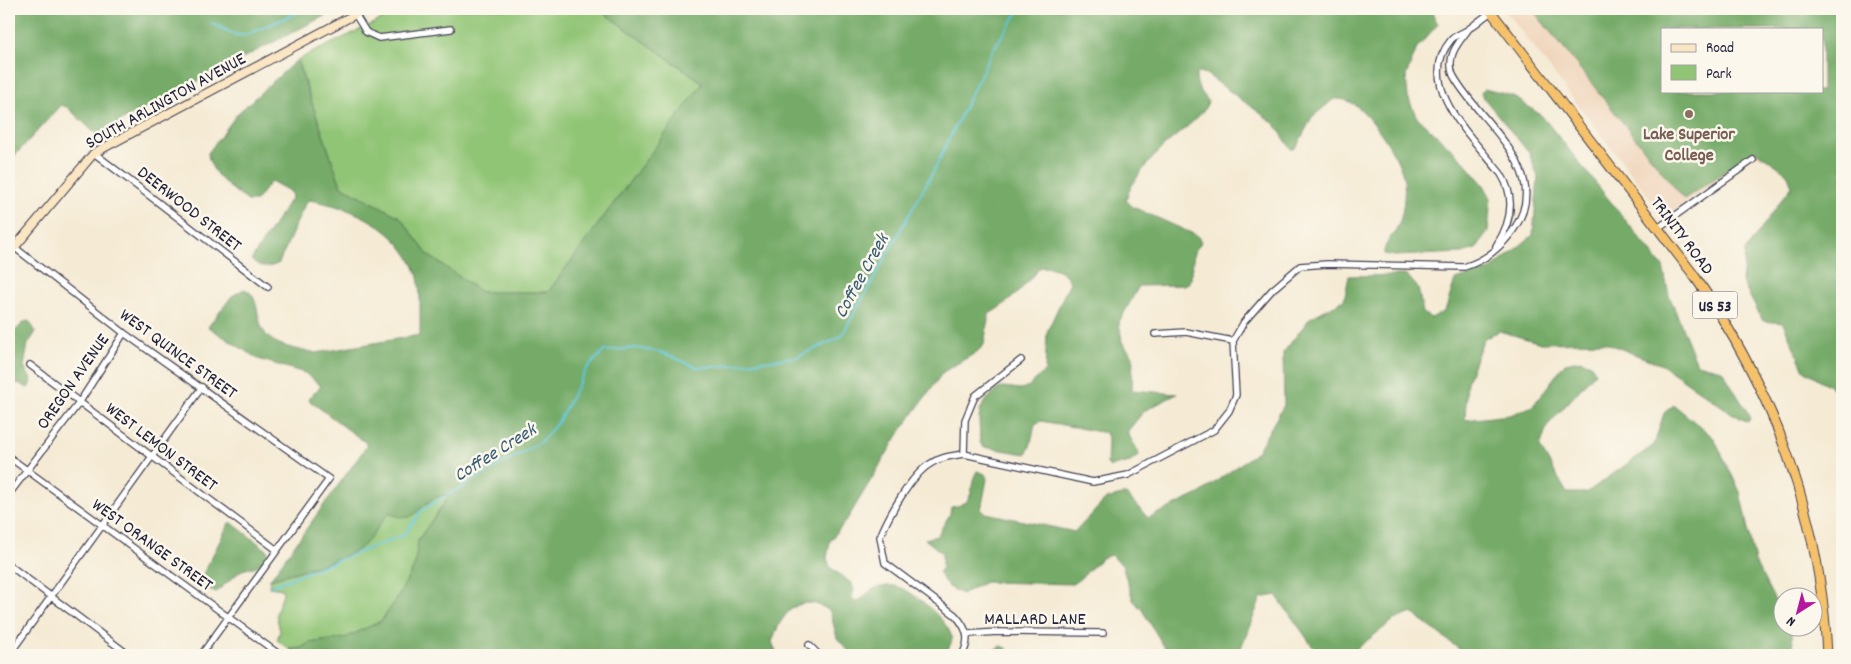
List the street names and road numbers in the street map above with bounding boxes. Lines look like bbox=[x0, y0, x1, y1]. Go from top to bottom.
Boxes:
street label: SOUTH ARLINGTON AVENUE bbox=[81, 48, 251, 157]
street label: DEERWOOD STREET bbox=[131, 161, 246, 259]
street label: TRINITY ROAD bbox=[1643, 192, 1719, 281]
road number: US 53 bbox=[1692, 292, 1738, 318]
street label: WEST QUINCE STREET bbox=[114, 304, 242, 406]
street label: OREGON AVENUE bbox=[32, 329, 116, 436]
street label: WEST LEMON STREET bbox=[99, 397, 222, 498]
street label: WEST ORANGE STREET bbox=[86, 493, 217, 599]
street label: MALLARD LANE bbox=[984, 608, 1086, 633]

